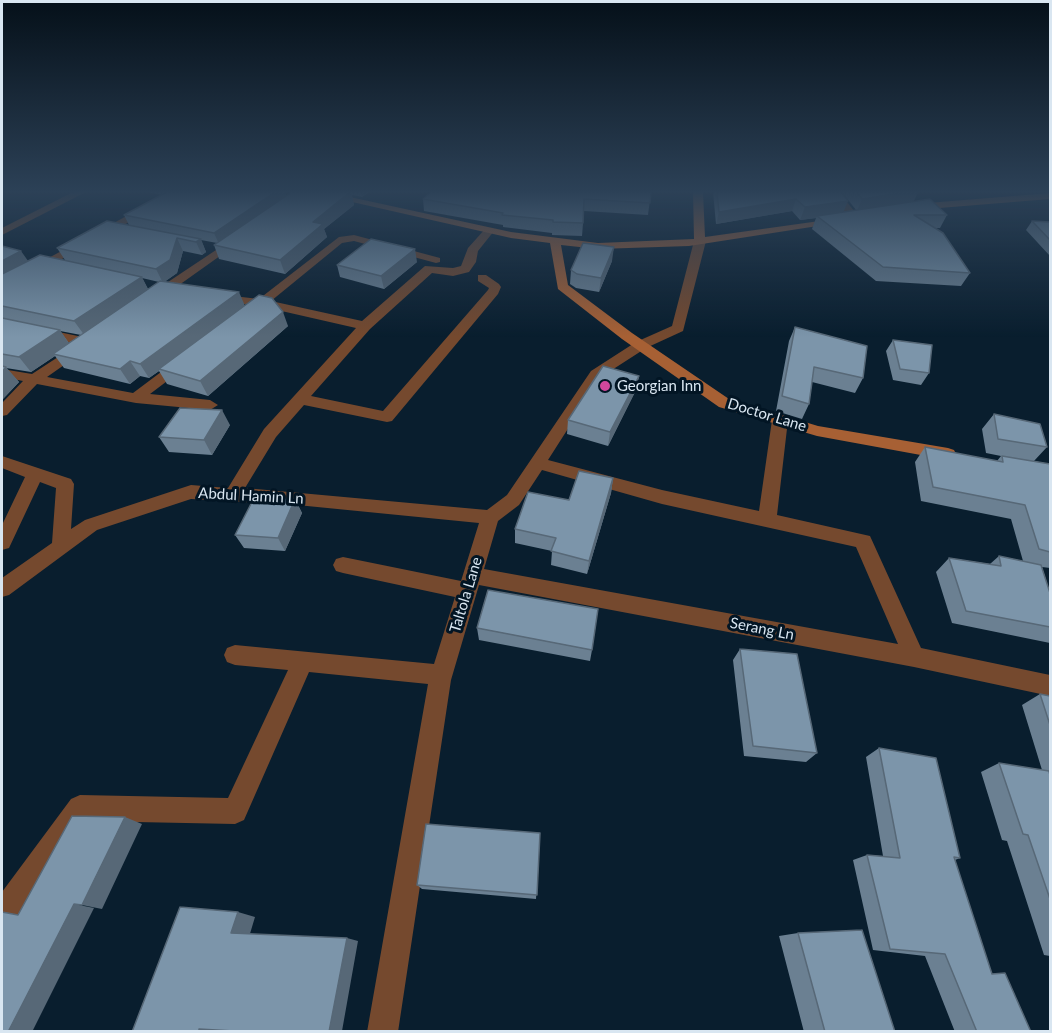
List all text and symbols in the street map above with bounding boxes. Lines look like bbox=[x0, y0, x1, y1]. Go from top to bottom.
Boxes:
place label: Georgian Inn bbox=[617, 377, 701, 395]
marker: Georgian Inn bbox=[598, 379, 612, 393]
street label: Doctor Lane bbox=[725, 394, 809, 436]
street label: Abdul Hamin Ln bbox=[198, 484, 304, 508]
street label: Taltola Lane bbox=[446, 555, 486, 635]
street label: Serang Ln bbox=[728, 614, 796, 644]

